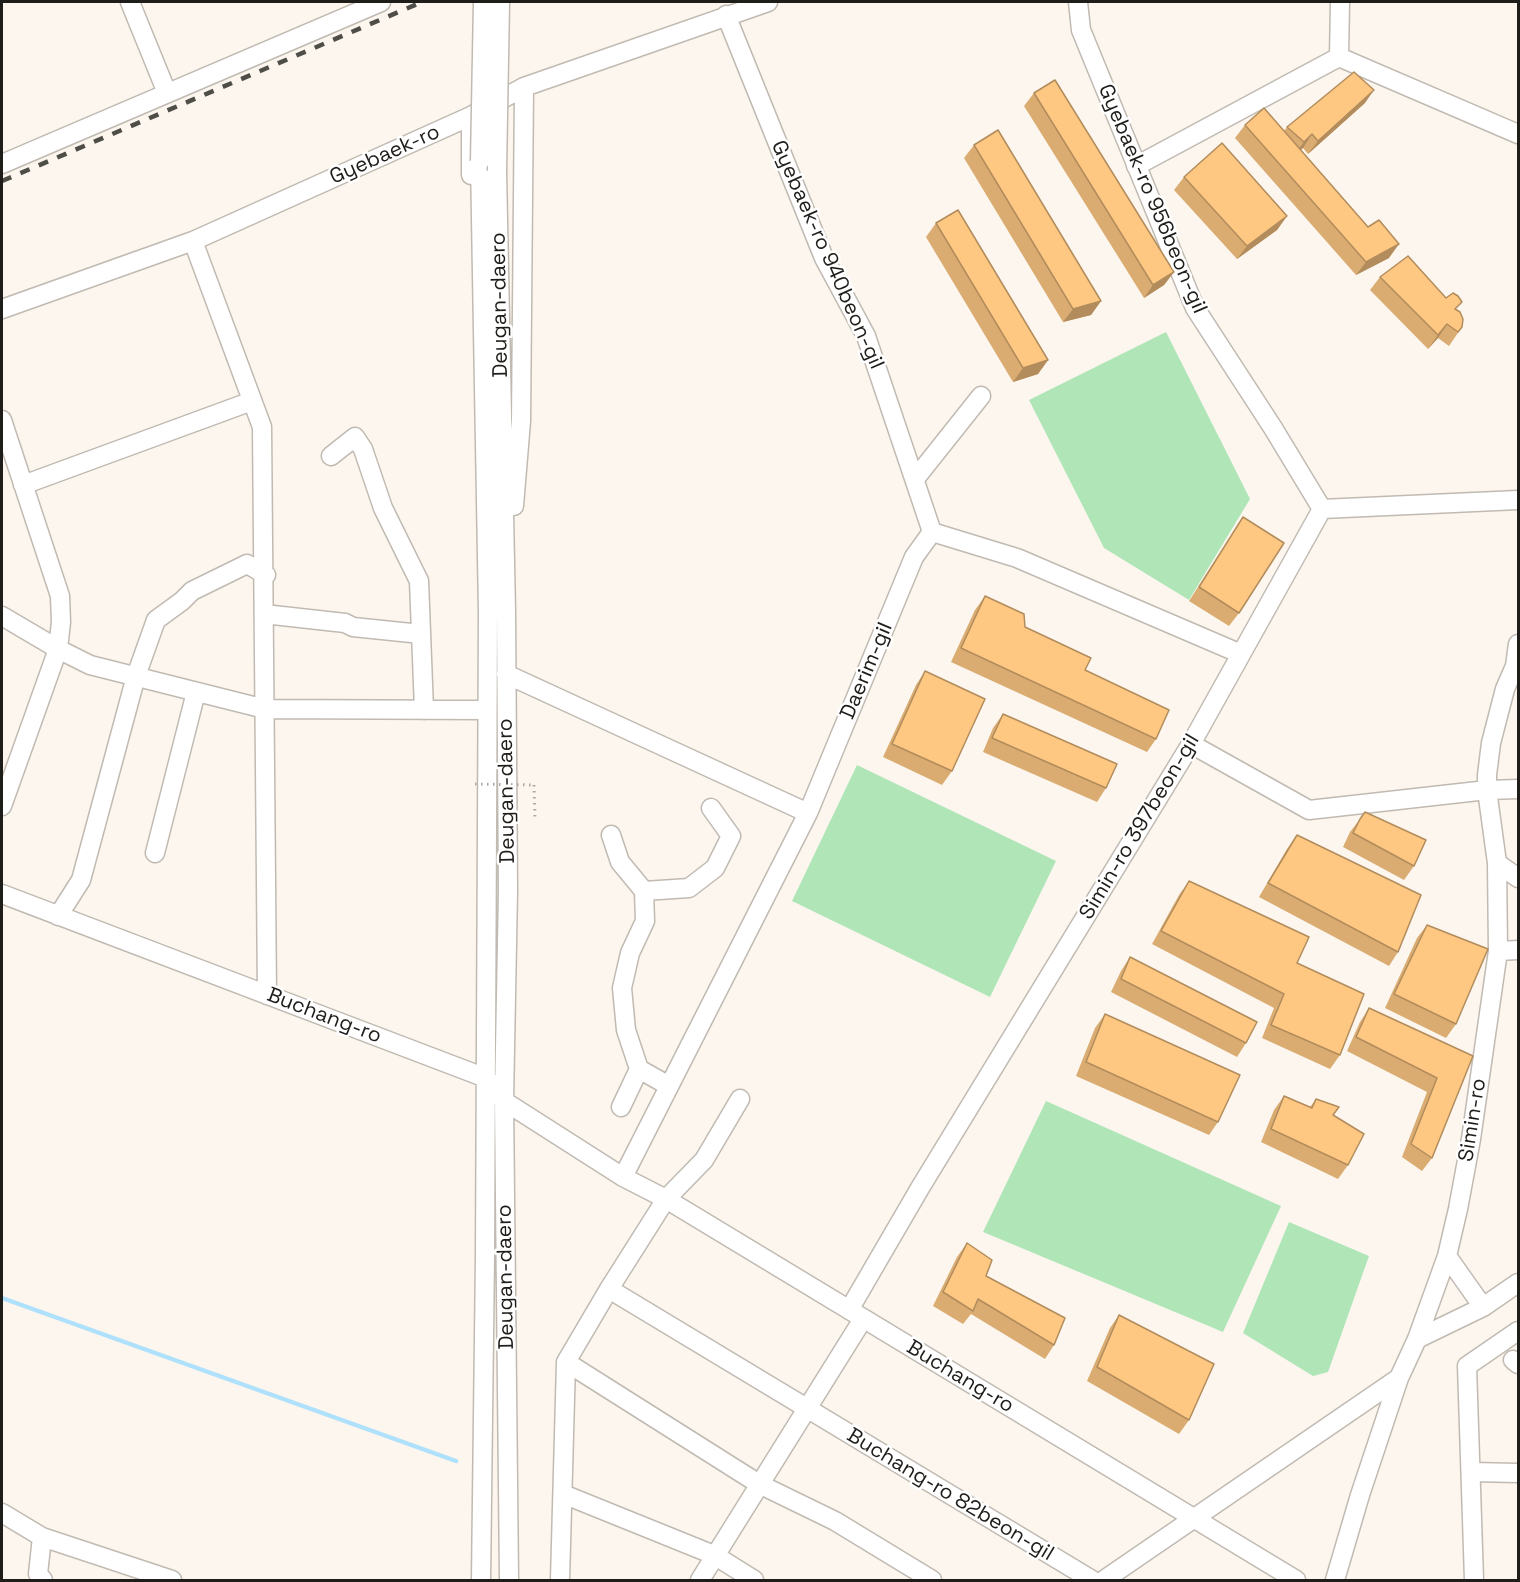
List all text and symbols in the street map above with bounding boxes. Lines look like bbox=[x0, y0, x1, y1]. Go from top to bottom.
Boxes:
street label: Gyebaek-ro 956beon-gil bbox=[1092, 81, 1212, 317]
street label: Gyebaek-ro bbox=[326, 120, 444, 190]
street label: Gyebaek-ro 940beon-gil bbox=[765, 137, 889, 373]
street label: Deugan-daero bbox=[486, 232, 514, 378]
street label: Daerim-gil bbox=[835, 619, 899, 723]
street label: Deugan-daero bbox=[493, 718, 521, 864]
street label: Simin-ro 397beon-gil bbox=[1075, 730, 1205, 924]
street label: Buchang-ro bbox=[263, 983, 385, 1049]
street label: Simin-ro bbox=[1454, 1076, 1492, 1164]
street label: Deugan-daero bbox=[492, 1204, 520, 1350]
street label: Buchang-ro bbox=[902, 1335, 1018, 1419]
street label: Buchang-ro 82beon-gil bbox=[842, 1423, 1058, 1567]

